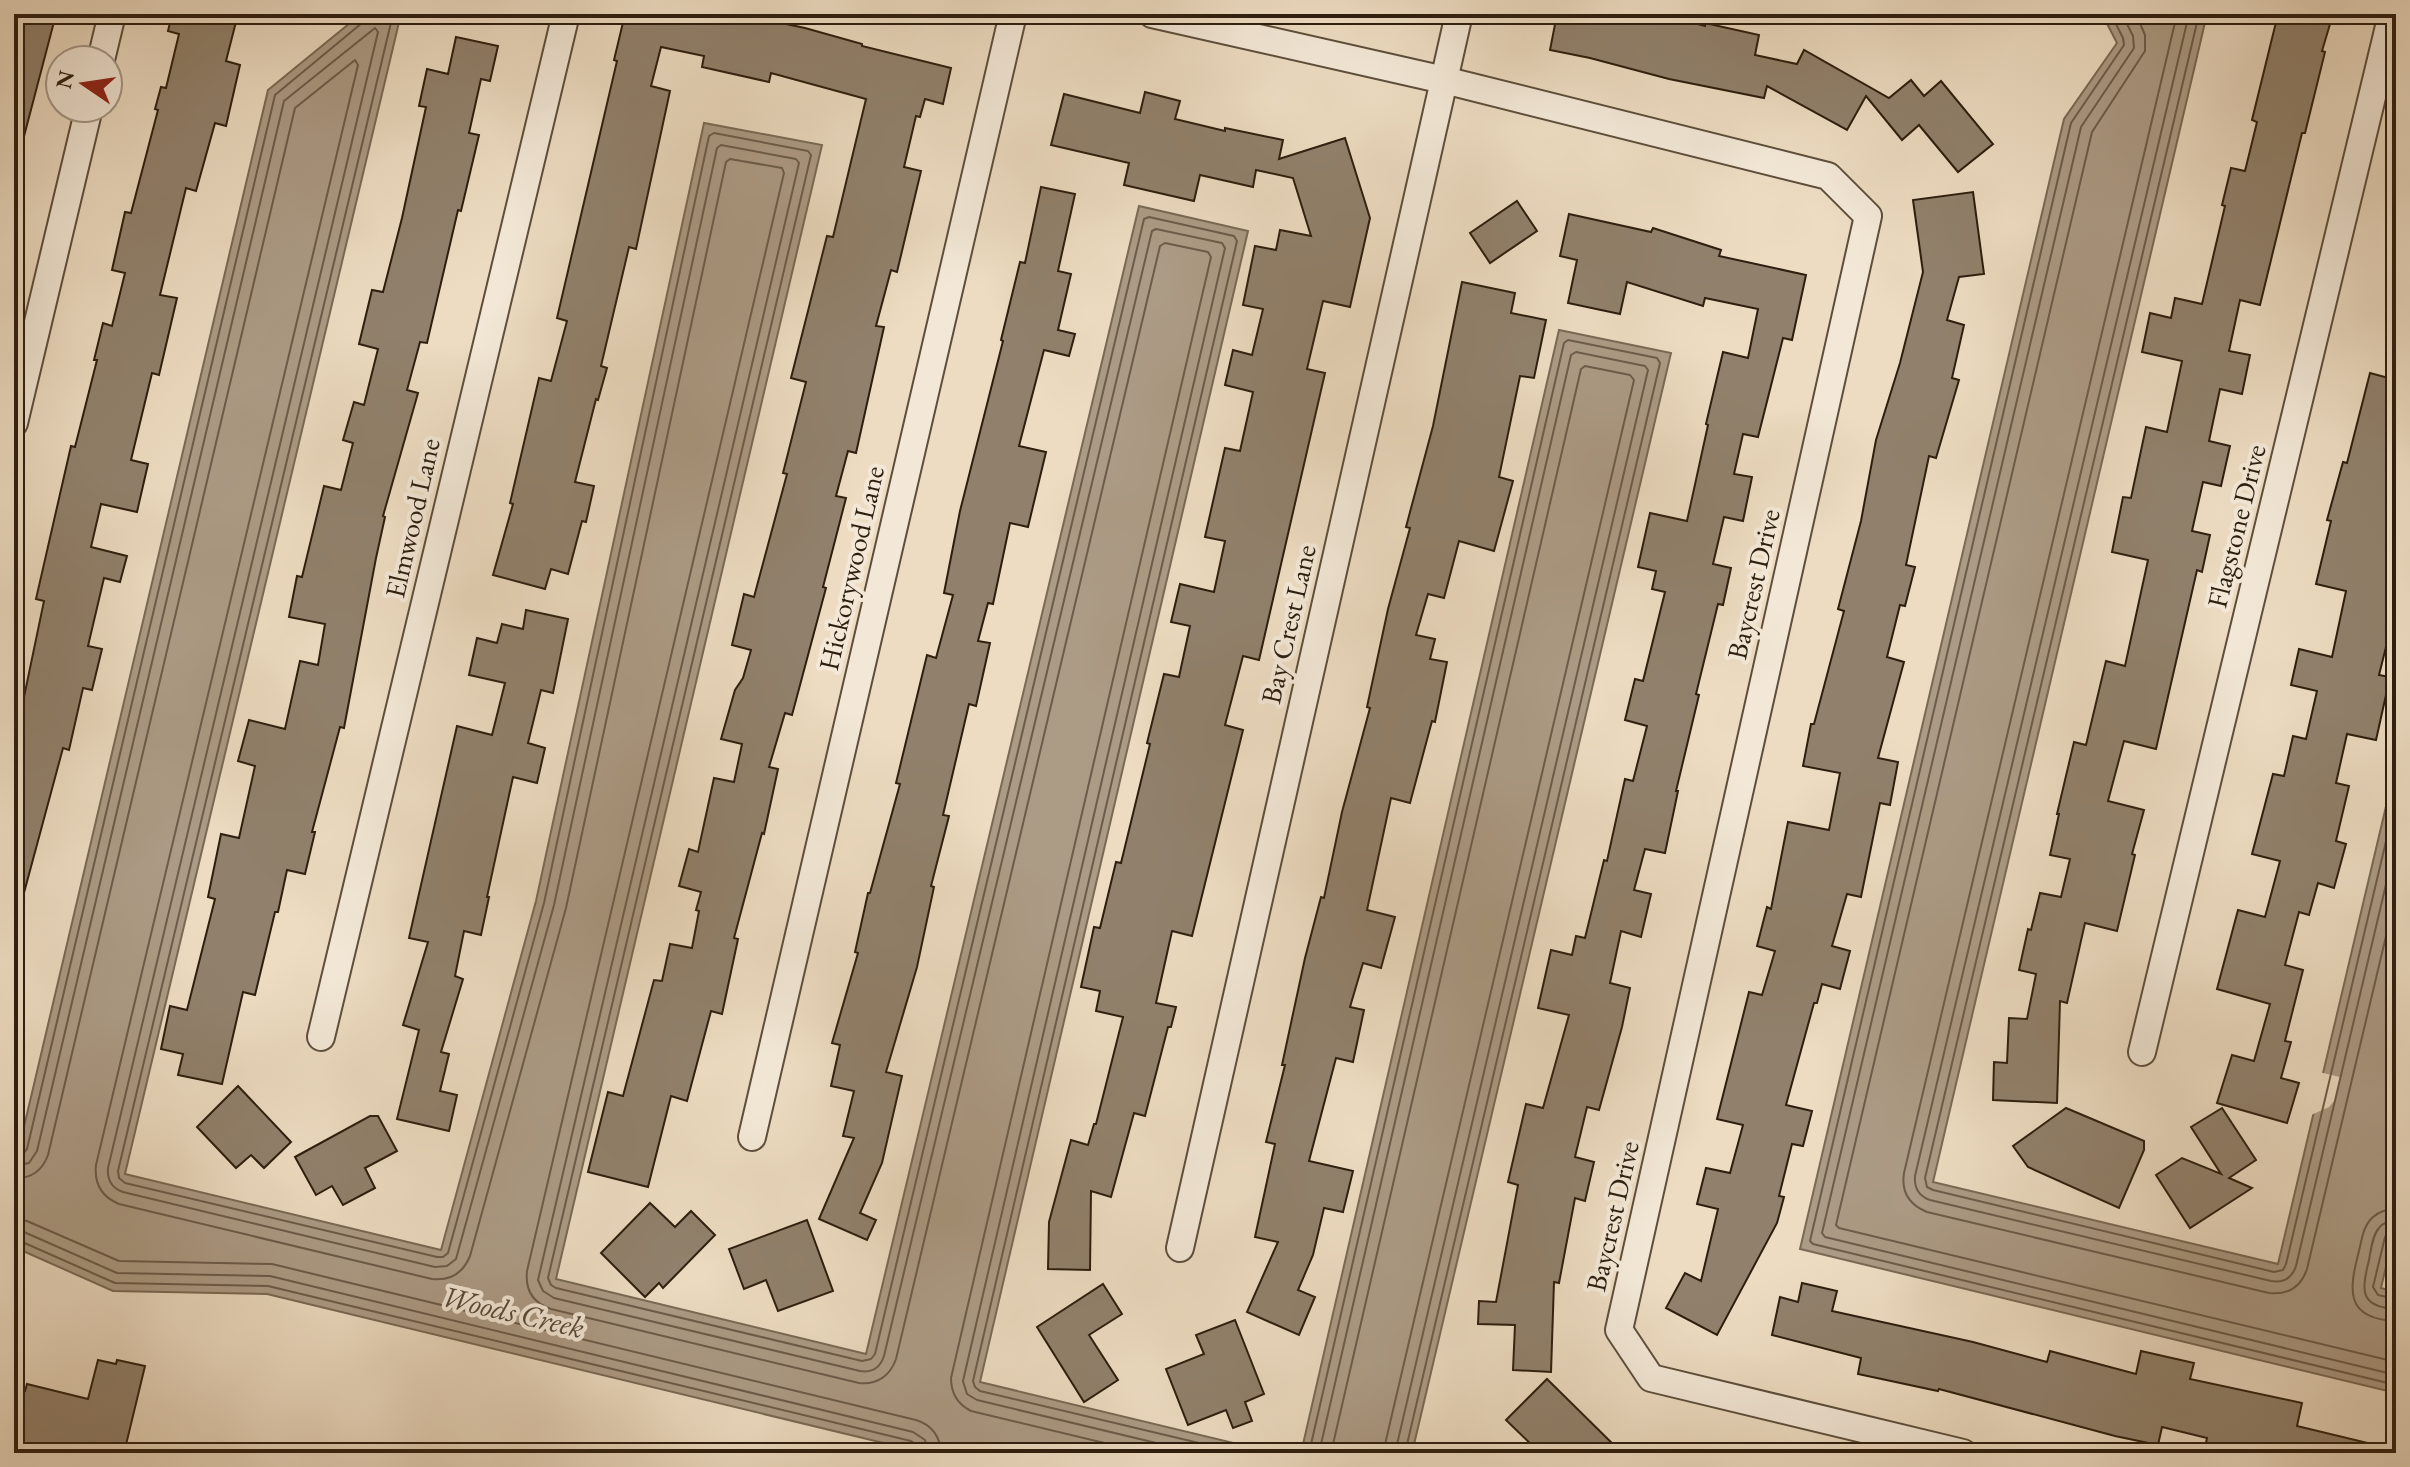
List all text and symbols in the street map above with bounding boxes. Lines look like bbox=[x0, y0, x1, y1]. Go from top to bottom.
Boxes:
north arrow bbox=[44, 44, 124, 124]
text: N bbox=[49, 67, 81, 92]
street label: Elmwood Lane bbox=[376, 435, 448, 601]
street label: Flagstone Drive bbox=[2198, 440, 2274, 611]
street label: Hickorywood Lane bbox=[810, 462, 892, 674]
street label: Baycrest Drive bbox=[1718, 505, 1788, 663]
street label: Bay Crest Lane bbox=[1252, 541, 1324, 707]
street label: Baycrest Drive bbox=[1577, 1137, 1647, 1295]
water label: Woods Creek bbox=[438, 1276, 588, 1347]

